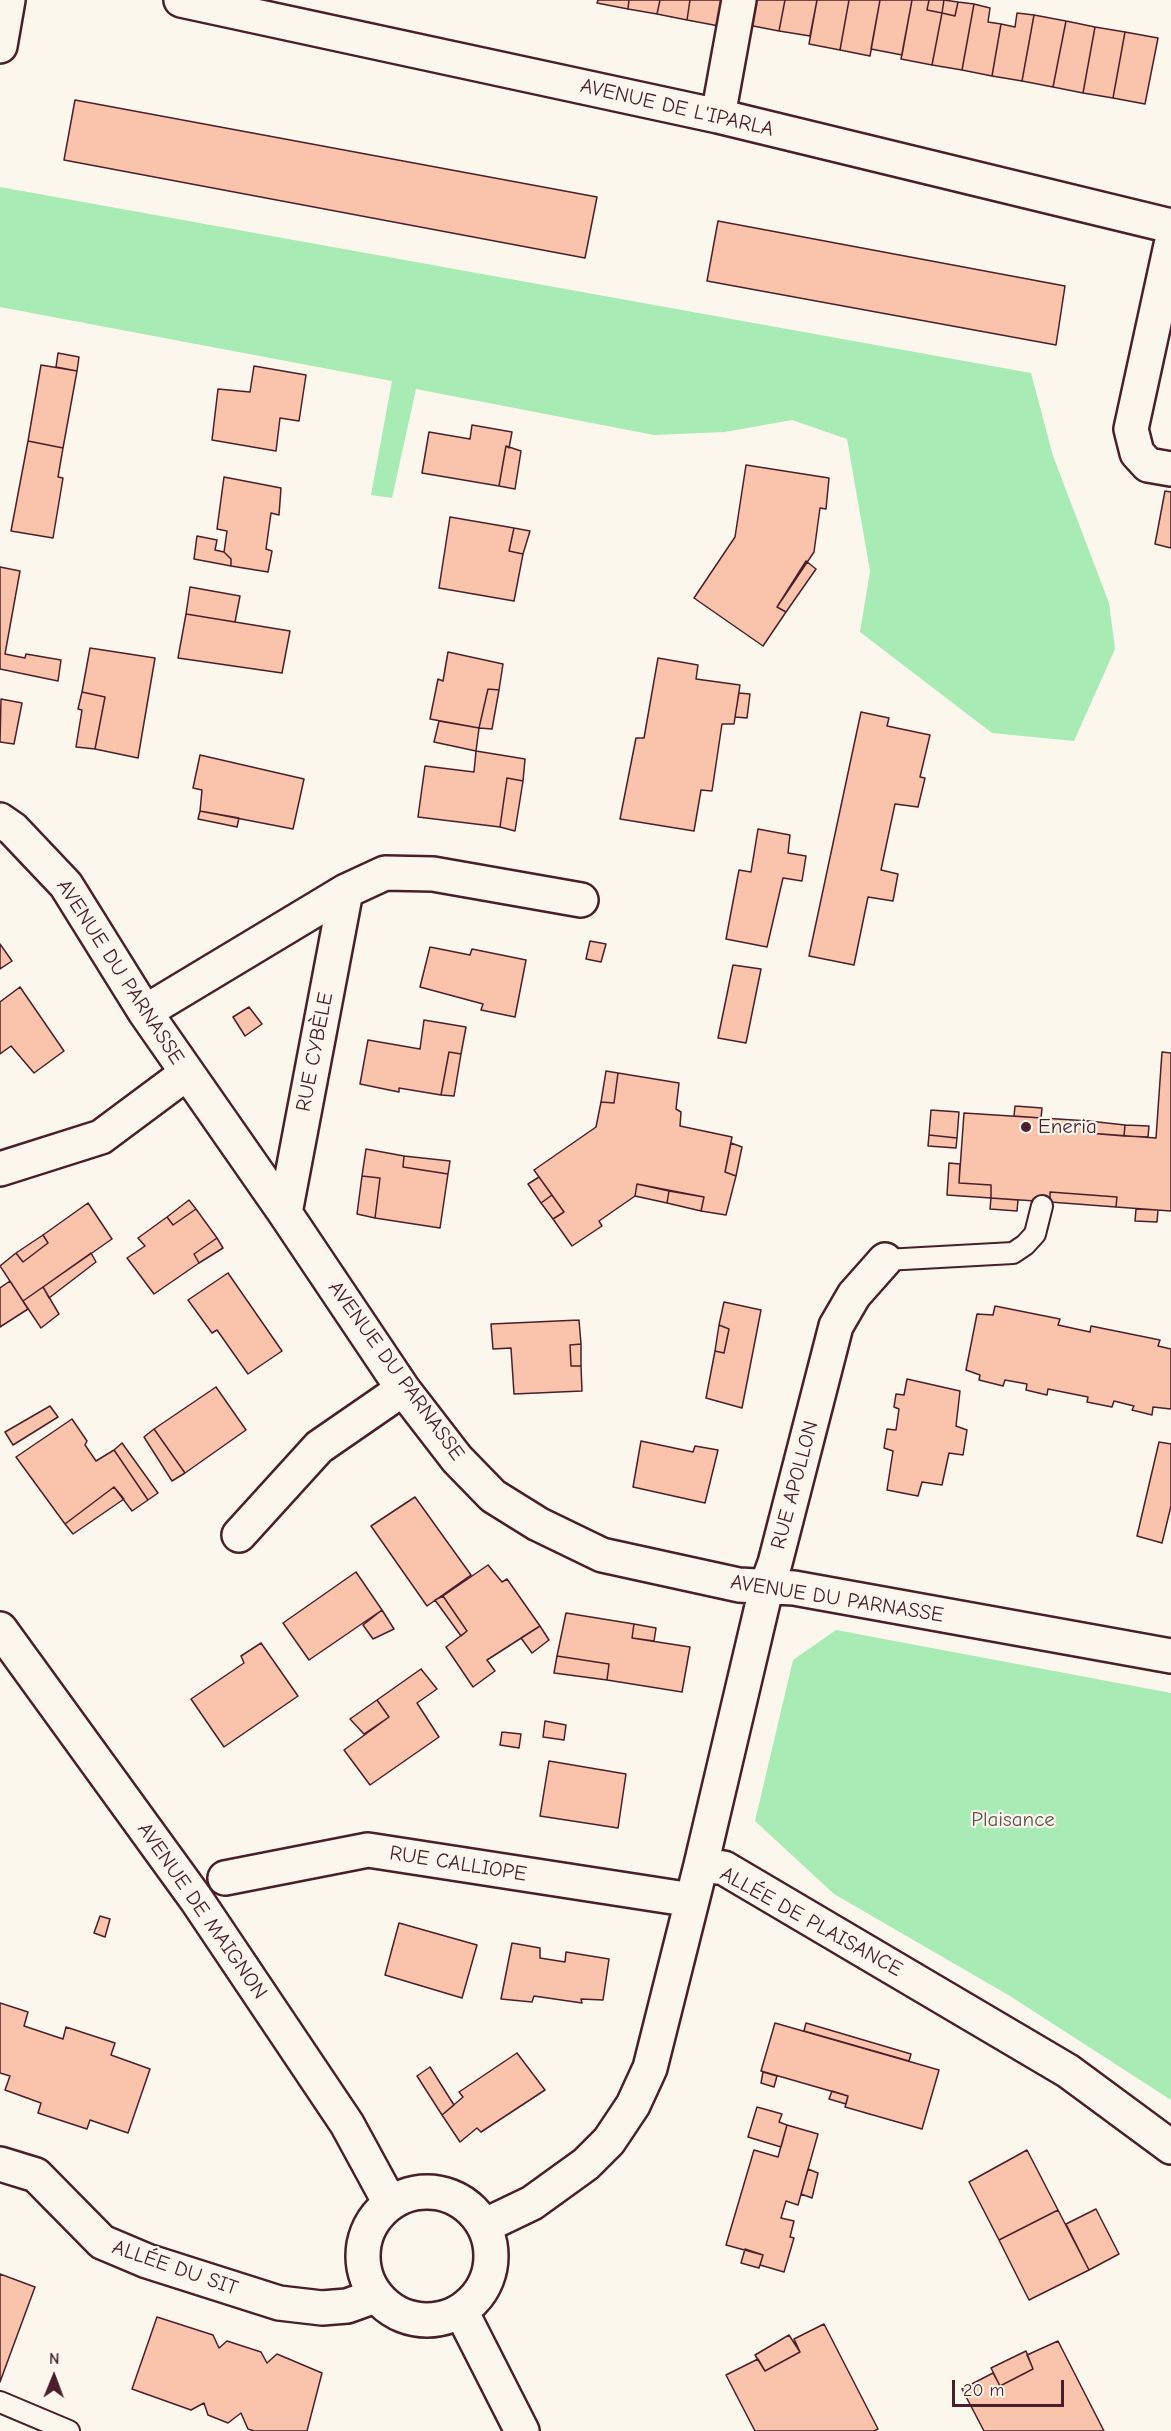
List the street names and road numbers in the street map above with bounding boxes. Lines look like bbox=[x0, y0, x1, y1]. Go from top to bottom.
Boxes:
street label: AVENUE DE L'IPARLA bbox=[578, 74, 776, 142]
street label: AVENUE DU PARNASSE bbox=[51, 875, 189, 1069]
street label: RUE CYBÈLE bbox=[291, 990, 339, 1114]
street label: AVENUE DU PARNASSE bbox=[322, 1276, 470, 1466]
street label: RUE APOLLON bbox=[766, 1418, 824, 1552]
street label: AVENUE DU PARNASSE bbox=[729, 1570, 945, 1628]
street label: AVENUE DE MAIGNON bbox=[132, 1818, 272, 2004]
street label: RUE CALLIOPE bbox=[388, 1841, 528, 1887]
street label: ALLÉE DE PLAISANCE bbox=[716, 1861, 906, 1983]
street label: ALLÉE DU SIT bbox=[109, 2235, 241, 2301]

